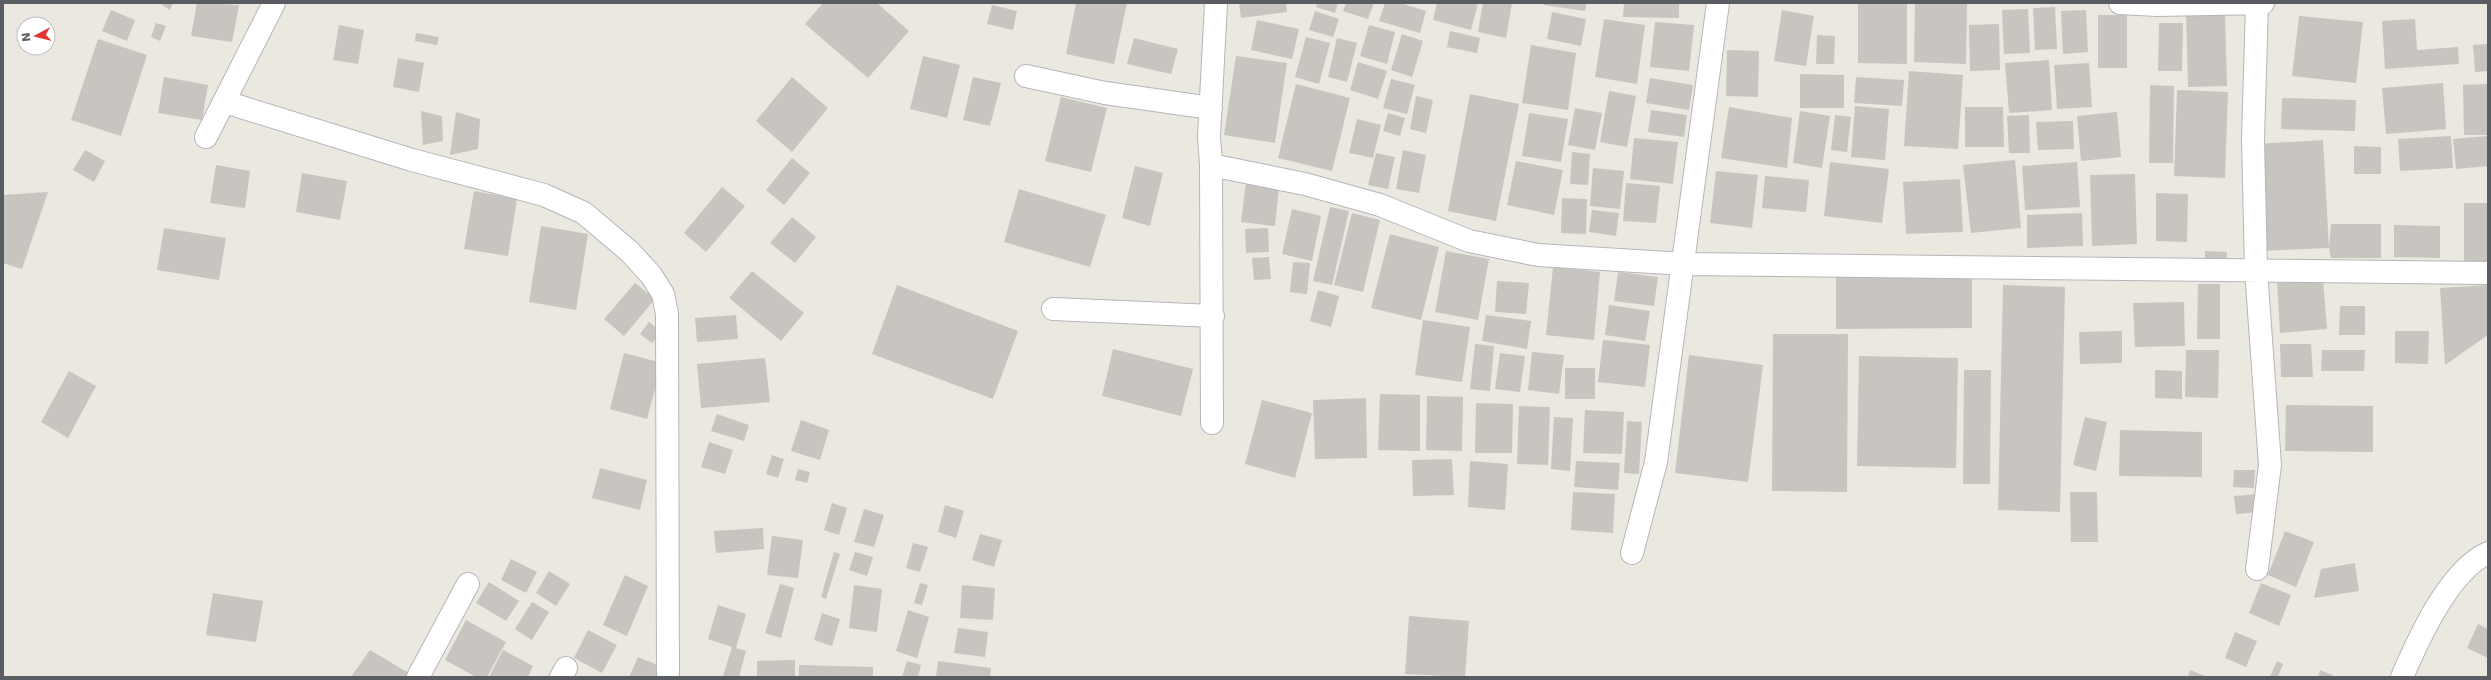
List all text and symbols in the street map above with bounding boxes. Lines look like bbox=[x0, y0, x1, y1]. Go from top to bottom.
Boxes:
north arrow bbox=[16, 16, 56, 56]
text: N bbox=[20, 32, 34, 43]

